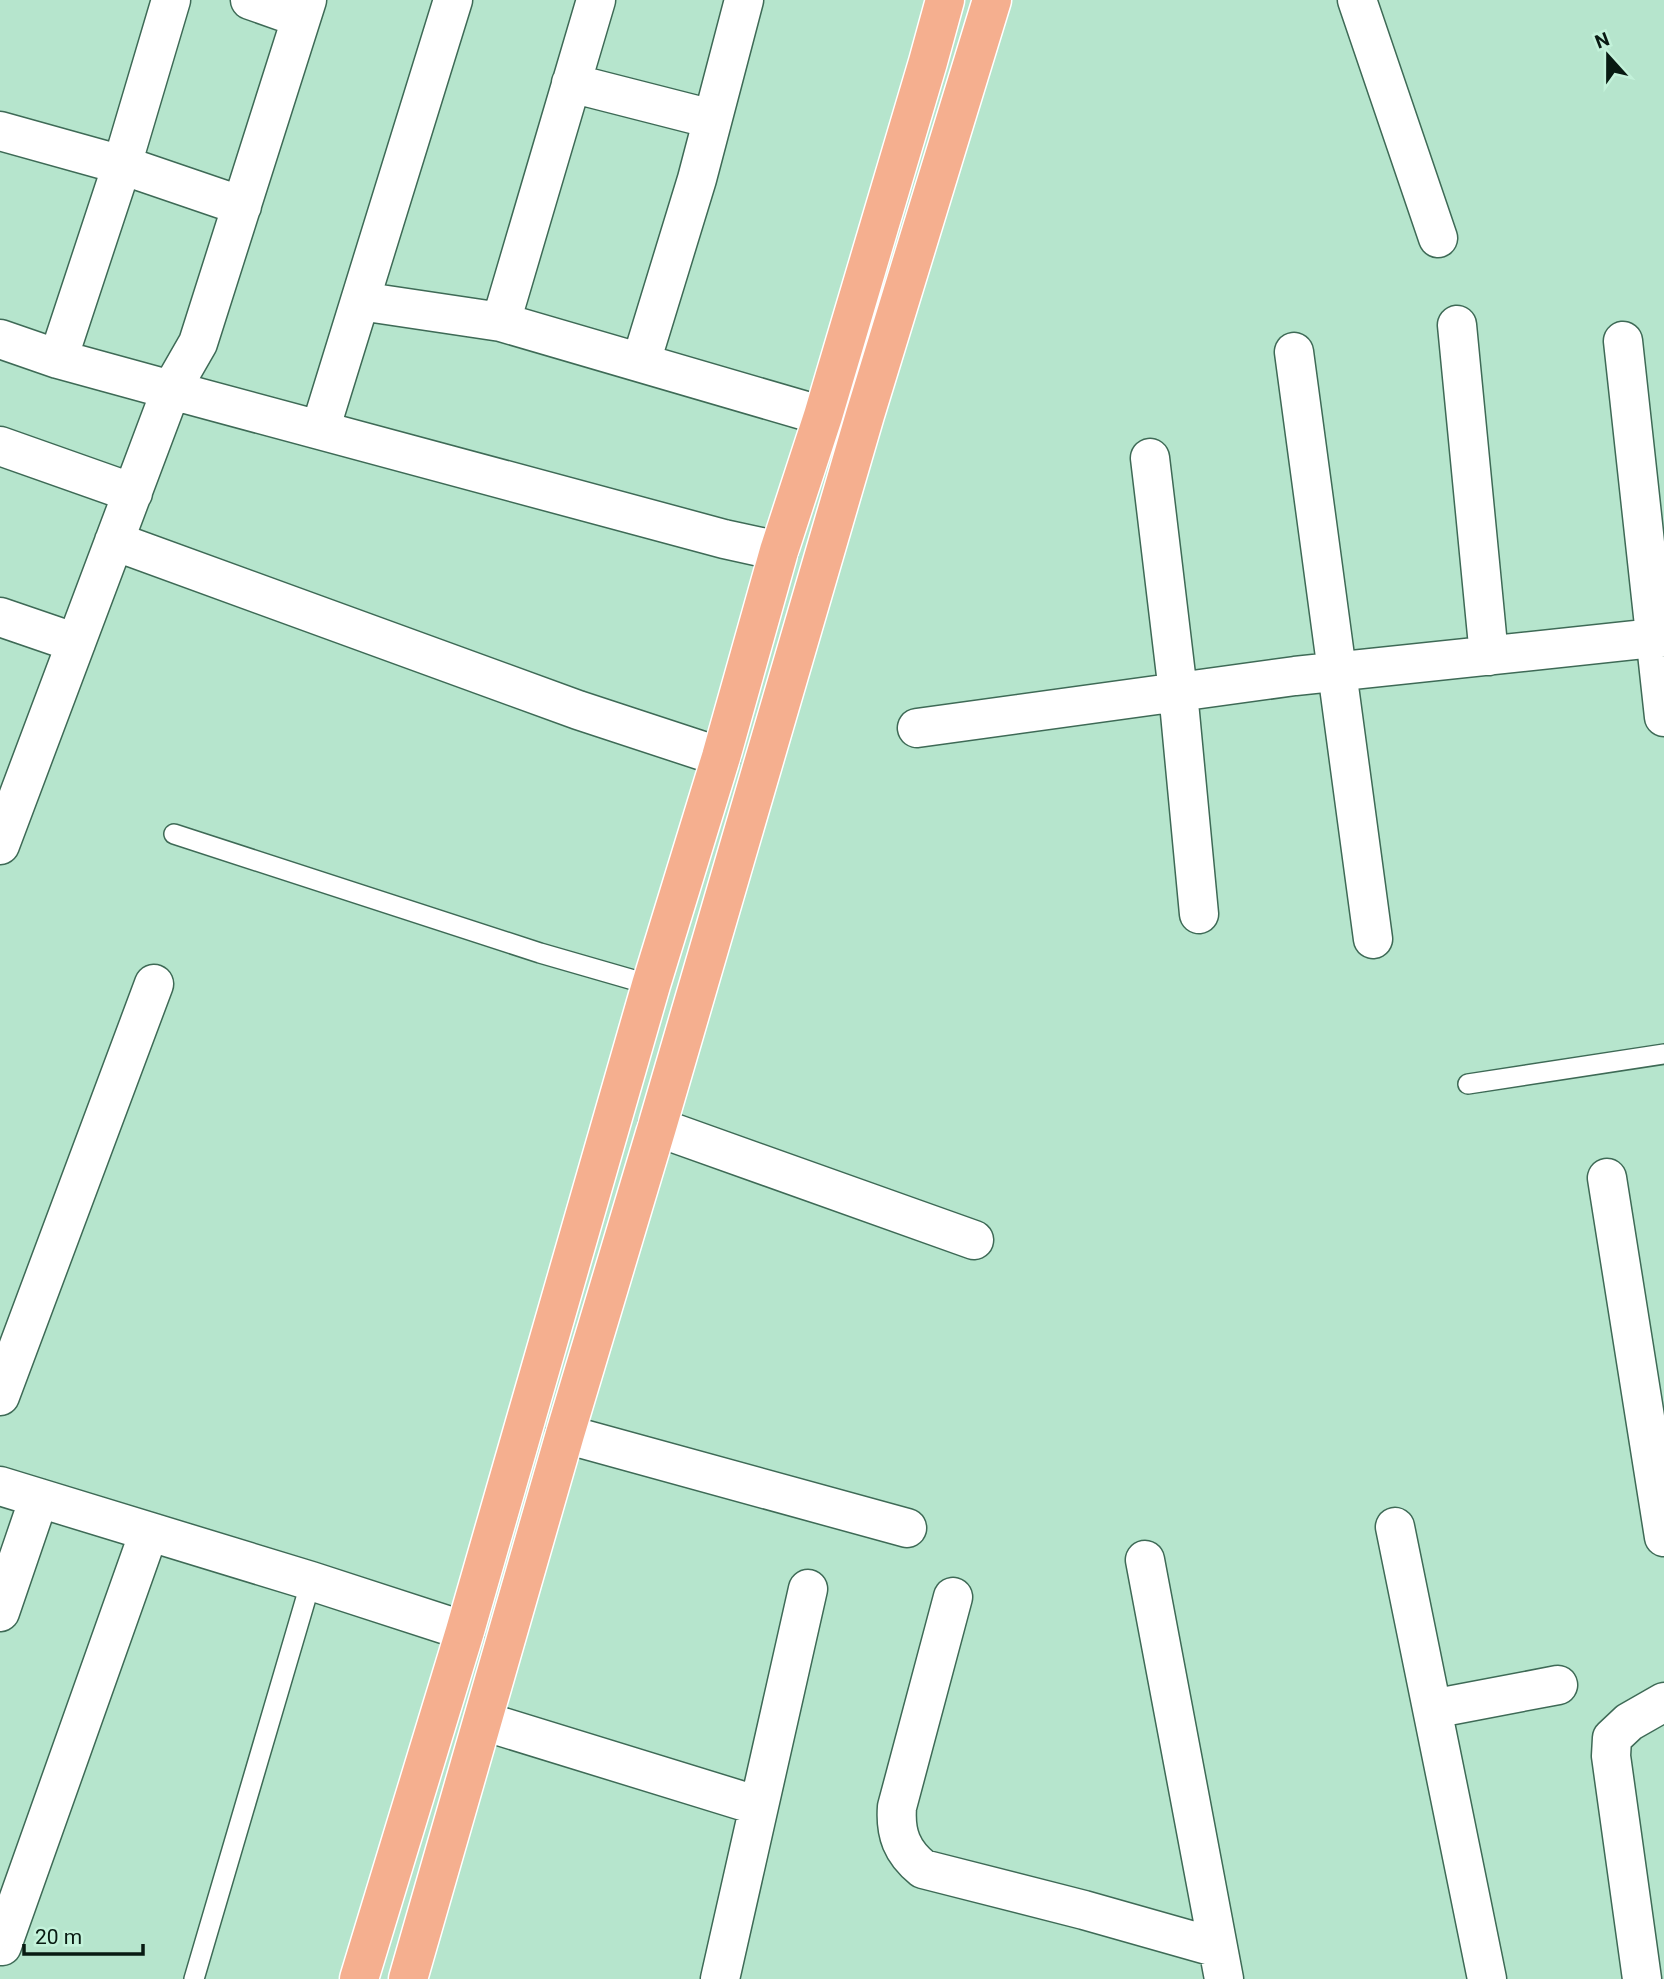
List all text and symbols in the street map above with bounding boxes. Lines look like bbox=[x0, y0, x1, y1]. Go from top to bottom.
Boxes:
north arrow bbox=[1573, 21, 1643, 91]
text: N bbox=[1592, 27, 1612, 54]
scale bar bbox=[24, 1912, 144, 1956]
text: 20 m bbox=[35, 1925, 82, 1949]

